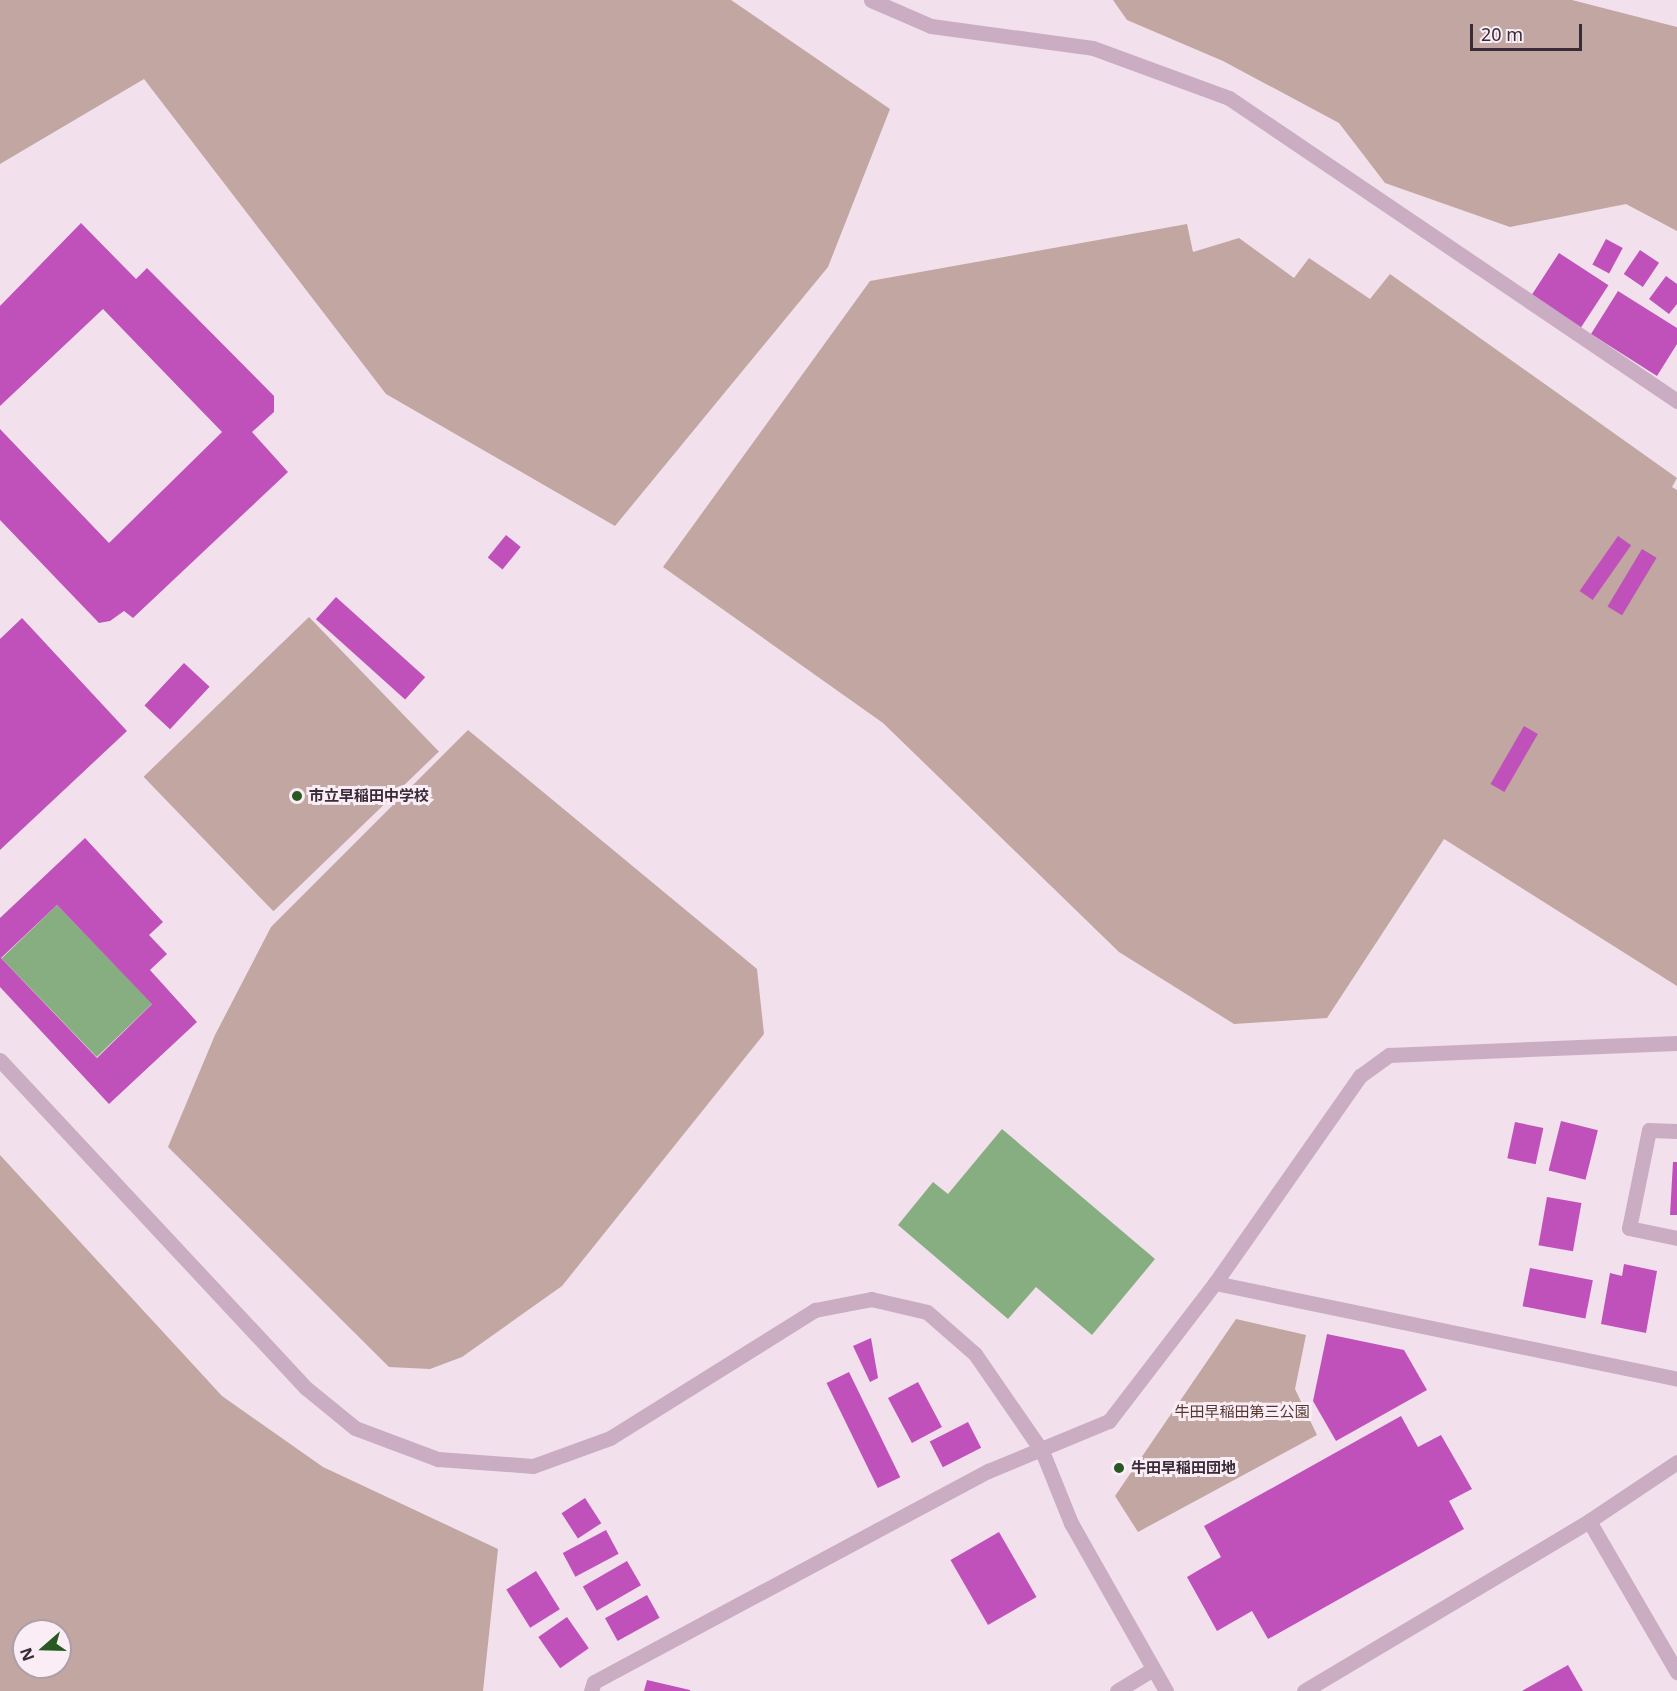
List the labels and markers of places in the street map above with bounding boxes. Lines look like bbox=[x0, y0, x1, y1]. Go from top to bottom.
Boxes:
place label: 市立早稲田中学校 bbox=[309, 787, 429, 805]
marker: 市立早稲田中学校 bbox=[290, 789, 304, 803]
place label: 牛田早稲田団地 bbox=[1131, 1459, 1236, 1477]
marker: 牛田早稲田団地 bbox=[1112, 1461, 1126, 1475]

